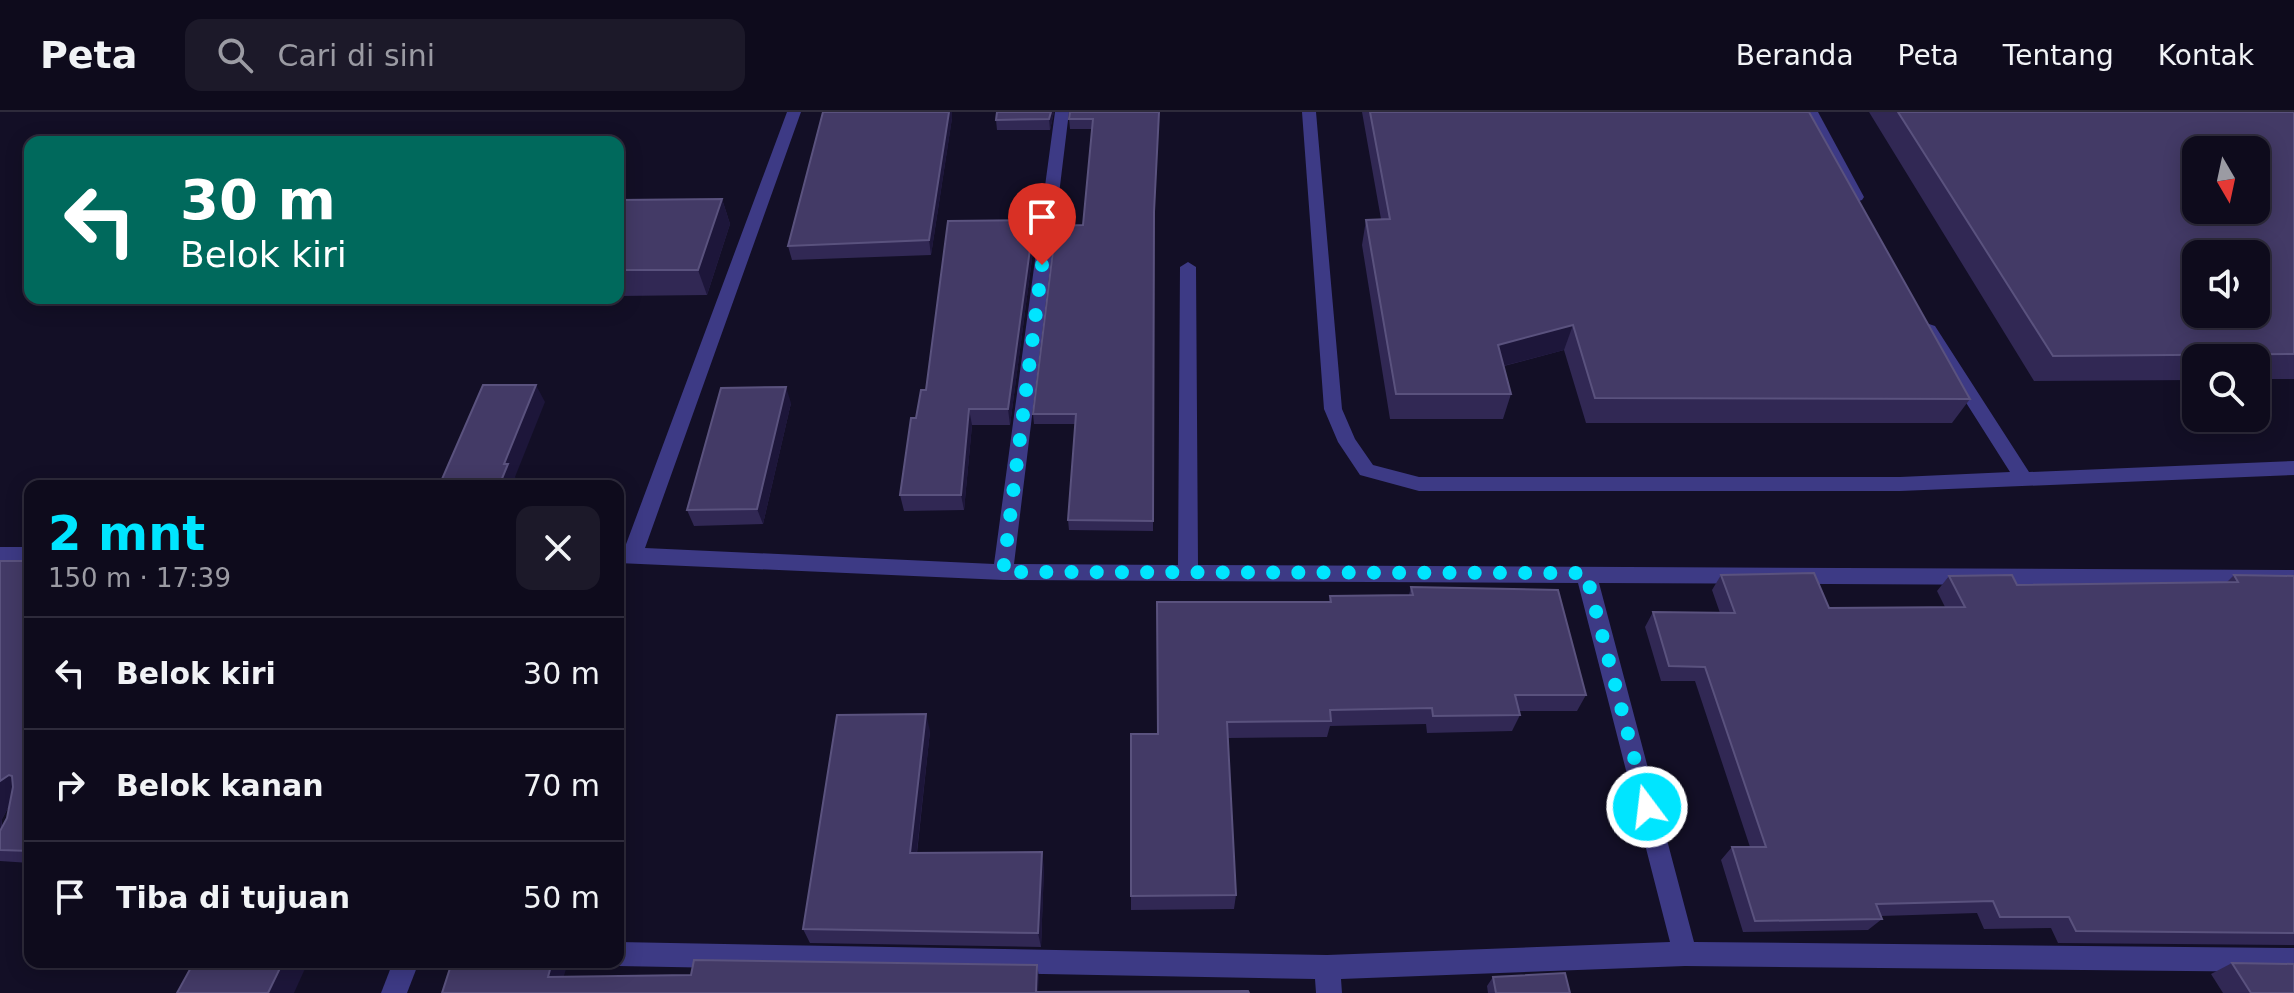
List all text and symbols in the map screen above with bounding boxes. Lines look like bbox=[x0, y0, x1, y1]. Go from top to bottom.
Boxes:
search box bbox=[185, 19, 745, 91]
text: Peta bbox=[40, 33, 137, 77]
icon: search bbox=[213, 33, 257, 77]
text: Cari di sini bbox=[277, 38, 435, 73]
text: Beranda bbox=[1736, 39, 1854, 72]
text: Peta bbox=[1898, 39, 1959, 72]
text: Tentang bbox=[2003, 39, 2114, 72]
text: Kontak bbox=[2158, 39, 2254, 72]
north arrow bbox=[2182, 136, 2270, 224]
map controls bbox=[2182, 136, 2270, 432]
text: 30 m bbox=[180, 167, 336, 232]
icon: left bbox=[48, 168, 152, 272]
pin bbox=[1008, 183, 1076, 265]
icon: arrive bbox=[1020, 195, 1064, 239]
text: Belok kiri bbox=[180, 234, 347, 275]
button: sound bbox=[2182, 240, 2270, 328]
button: search bbox=[2182, 344, 2270, 432]
text: 2 mnt bbox=[48, 505, 205, 561]
button: close bbox=[516, 506, 600, 590]
text: 150 m · 17:39 bbox=[48, 563, 231, 593]
icon: left bbox=[48, 651, 92, 695]
text: Belok kiri bbox=[116, 656, 276, 691]
text: 30 m bbox=[523, 656, 600, 691]
icon: right bbox=[48, 763, 92, 807]
position arrow bbox=[1605, 765, 1689, 849]
text: Belok kanan bbox=[116, 768, 324, 803]
text: 70 m bbox=[523, 768, 600, 803]
icon: arrive bbox=[48, 875, 92, 919]
text: Tiba di tujuan bbox=[116, 880, 350, 915]
text: 50 m bbox=[523, 880, 600, 915]

